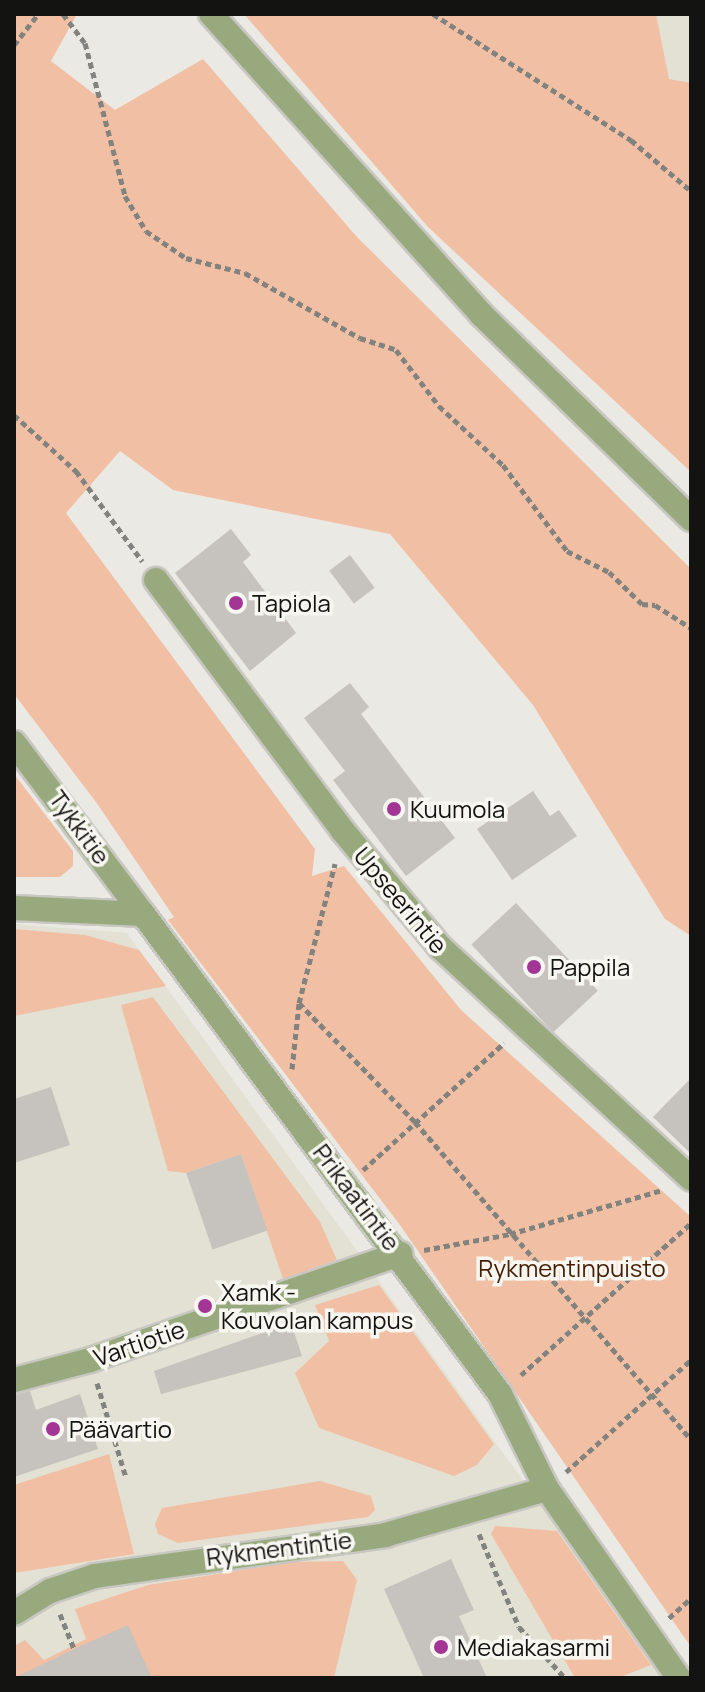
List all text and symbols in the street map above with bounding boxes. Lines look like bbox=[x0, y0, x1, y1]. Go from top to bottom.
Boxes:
place label: Tapiola bbox=[252, 589, 331, 617]
marker: Tapiola bbox=[227, 594, 245, 612]
street label: Tykkitie bbox=[44, 785, 116, 869]
place label: Kuumola bbox=[410, 795, 505, 823]
marker: Kuumola bbox=[385, 800, 403, 818]
street label: Upseerintie bbox=[348, 841, 454, 959]
place label: Pappila bbox=[550, 953, 630, 981]
marker: Pappila bbox=[525, 958, 543, 976]
street label: Prikaatintie bbox=[308, 1138, 406, 1256]
park label: Rykmentinpuisto bbox=[478, 1254, 666, 1282]
place label: Xamk - Kouvolan kampus bbox=[221, 1278, 413, 1334]
marker: Xamk - Kouvolan kampus bbox=[196, 1297, 214, 1315]
street label: Vartiotie bbox=[90, 1314, 188, 1372]
place label: Päävartio bbox=[69, 1415, 172, 1443]
marker: Päävartio bbox=[44, 1420, 62, 1438]
street label: Rykmentintie bbox=[204, 1525, 354, 1571]
place label: Mediakasarmi bbox=[457, 1633, 610, 1661]
marker: Mediakasarmi bbox=[432, 1638, 450, 1656]

